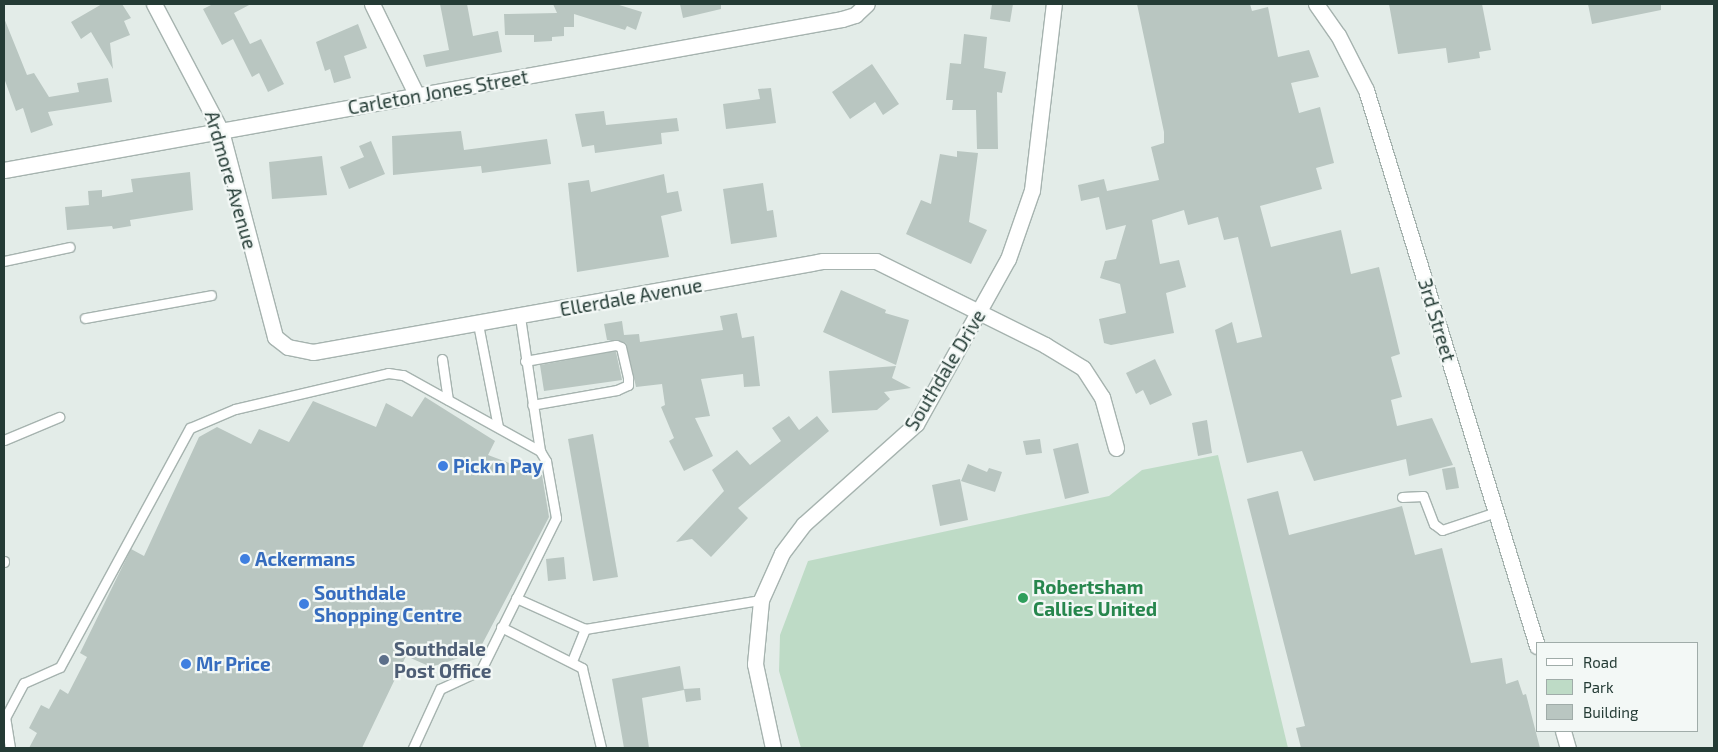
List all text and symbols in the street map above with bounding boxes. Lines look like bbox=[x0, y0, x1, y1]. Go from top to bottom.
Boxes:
street label: Carleton Jones Street bbox=[346, 65, 530, 119]
street label: Ardmore Avenue bbox=[200, 108, 262, 252]
street label: Ellerdale Avenue bbox=[558, 273, 704, 321]
street label: 3rd Street bbox=[1414, 276, 1460, 364]
street label: Southdale Drive bbox=[900, 305, 990, 435]
place label: Pick n Pay bbox=[453, 455, 543, 477]
marker: Pick n Pay bbox=[437, 460, 449, 472]
place label: Ackermans bbox=[255, 548, 355, 570]
marker: Ackermans bbox=[239, 553, 251, 565]
place label: Robertsham Callies United bbox=[1033, 576, 1157, 620]
place label: Southdale Shopping Centre bbox=[314, 582, 462, 626]
marker: Robertsham Callies United bbox=[1017, 592, 1029, 604]
marker: Southdale Shopping Centre bbox=[298, 598, 310, 610]
place label: Southdale Post Office bbox=[394, 638, 491, 682]
legend bbox=[1536, 642, 1698, 732]
place label: Mr Price bbox=[196, 653, 271, 675]
text: Road bbox=[1583, 653, 1618, 671]
marker: Southdale Post Office bbox=[378, 654, 390, 666]
marker: Mr Price bbox=[180, 658, 192, 670]
text: Park bbox=[1583, 678, 1614, 696]
text: Building bbox=[1583, 703, 1638, 721]

